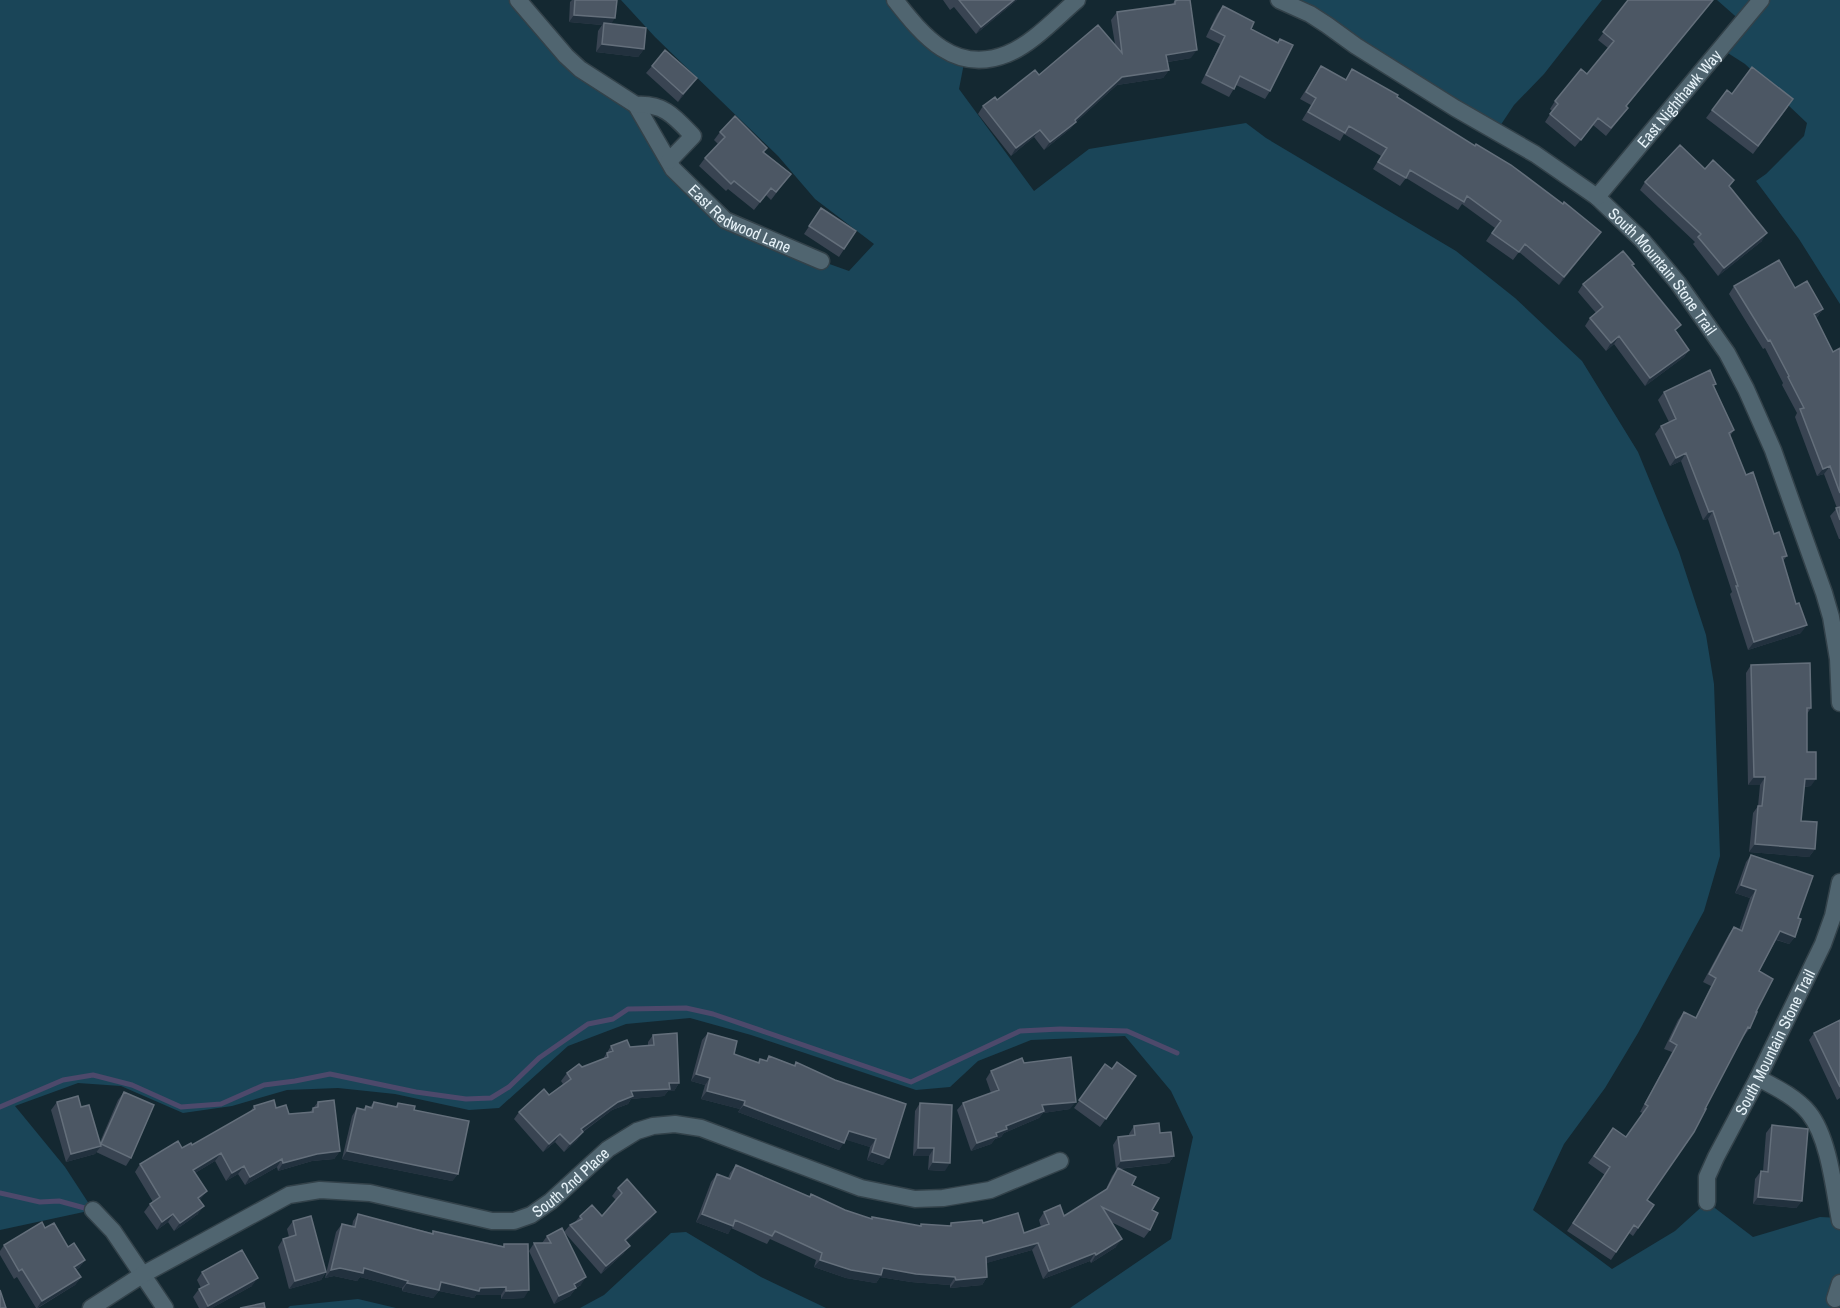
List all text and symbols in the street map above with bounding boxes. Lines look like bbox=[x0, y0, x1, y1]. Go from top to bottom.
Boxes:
street label: East Nighthawk Way bbox=[1632, 45, 1726, 152]
street label: East Redwood Lane bbox=[684, 179, 795, 258]
street label: South Mountain Stone Trail bbox=[1603, 202, 1722, 339]
street label: South Mountain Stone Trail bbox=[1729, 966, 1820, 1119]
street label: South 2nd Place bbox=[527, 1142, 614, 1222]

